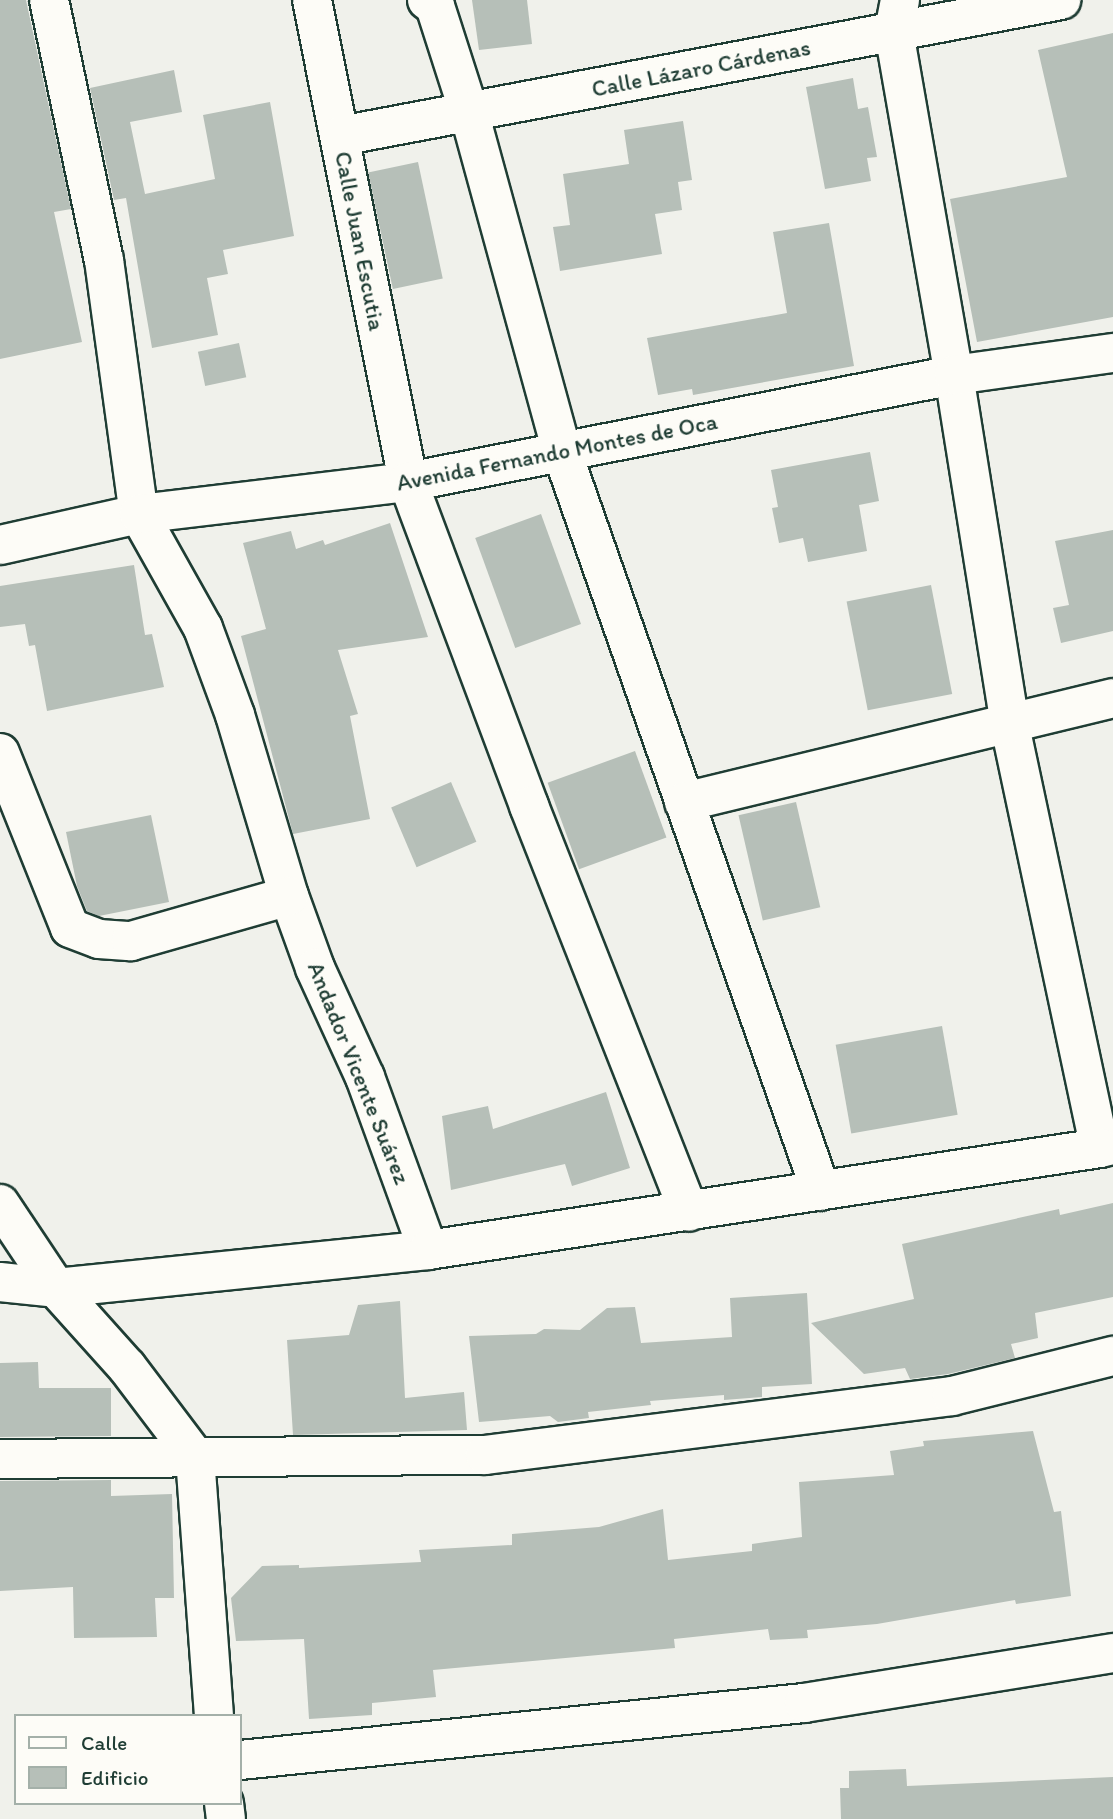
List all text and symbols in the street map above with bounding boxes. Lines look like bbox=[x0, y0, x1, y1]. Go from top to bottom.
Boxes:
street label: Calle Lázaro Cárdenas bbox=[590, 33, 812, 103]
street label: Calle Juan Escutia bbox=[329, 149, 391, 333]
street label: Avenida Fernando Montes de Oca bbox=[394, 407, 720, 497]
street label: Andador Vicente Suárez bbox=[302, 958, 416, 1188]
legend bbox=[14, 1714, 242, 1805]
text: Calle bbox=[81, 1730, 127, 1755]
text: Edificio bbox=[81, 1765, 149, 1790]

